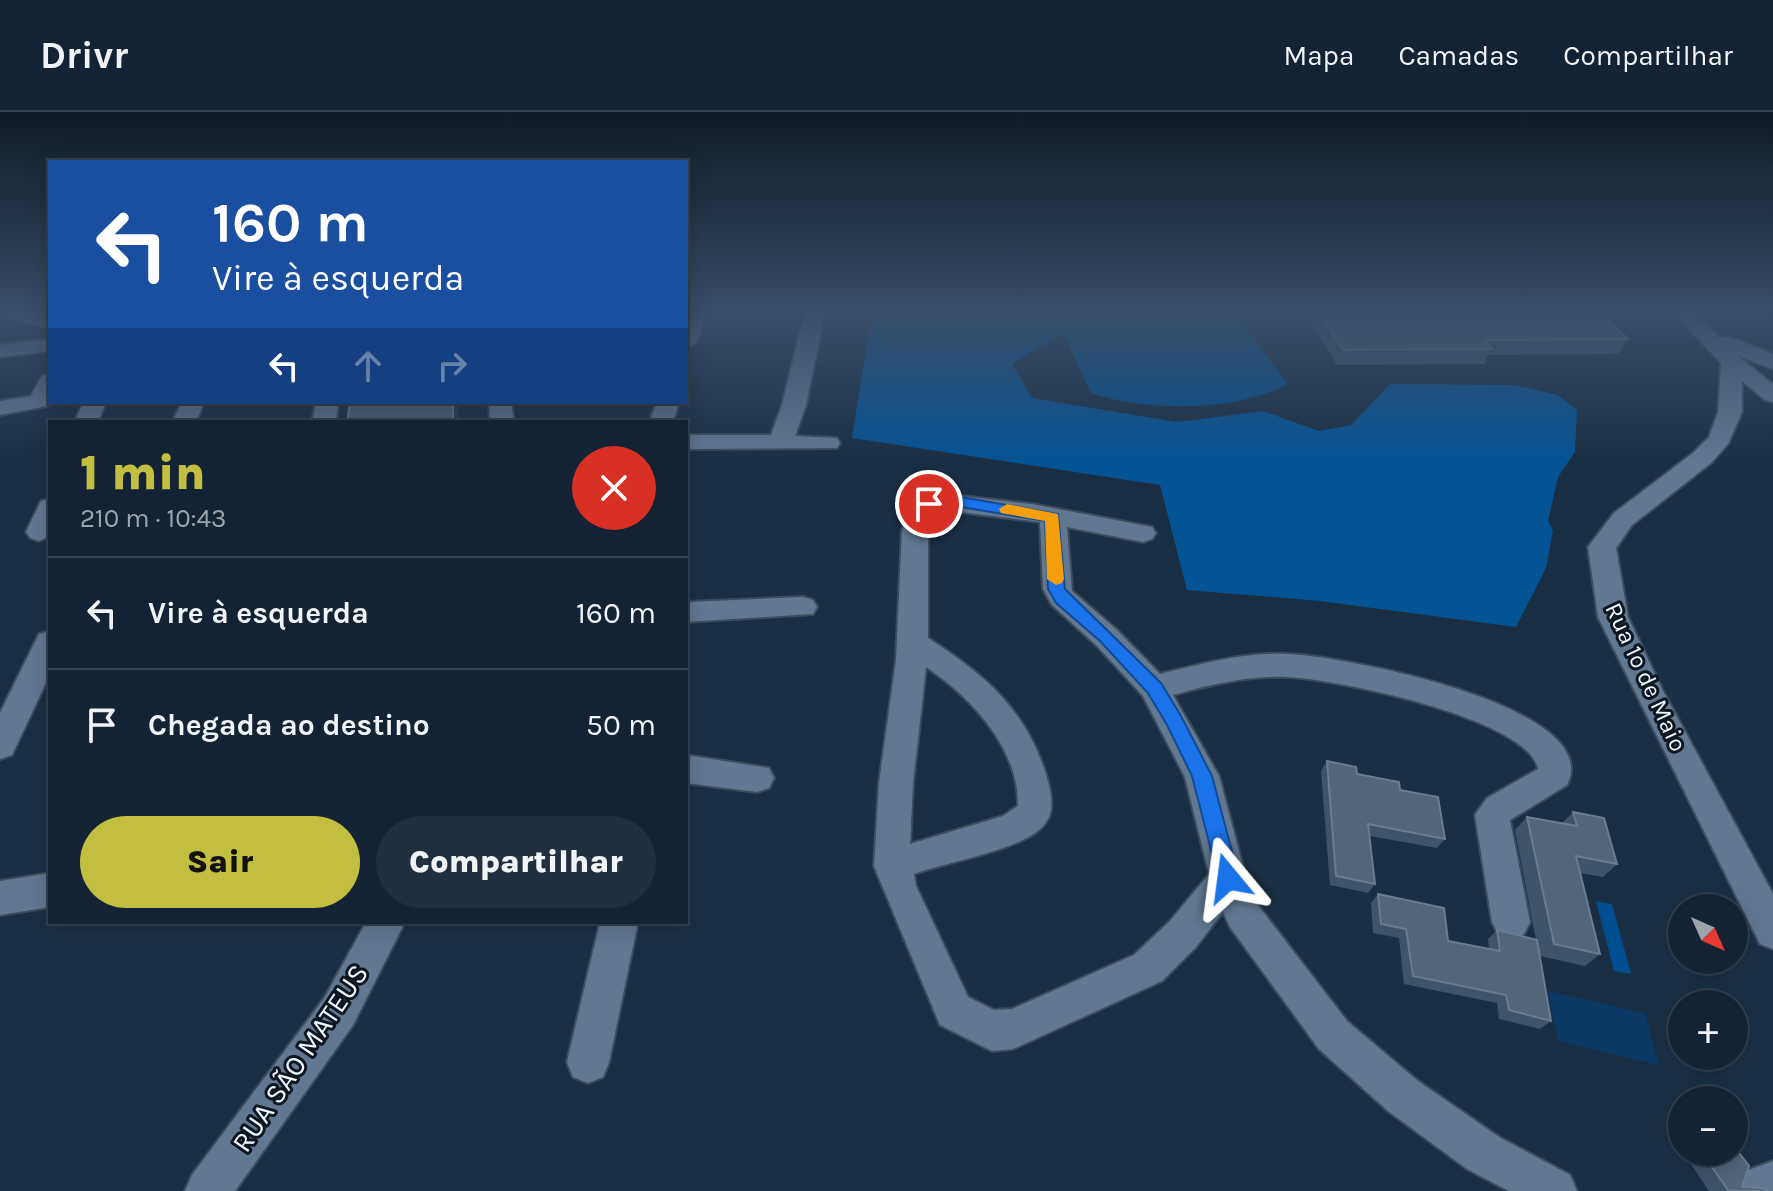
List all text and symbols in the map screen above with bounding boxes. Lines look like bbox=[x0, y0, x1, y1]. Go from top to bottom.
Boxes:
text: Drivr bbox=[40, 33, 128, 78]
text: Mapa bbox=[1283, 39, 1354, 72]
text: Camadas bbox=[1398, 39, 1519, 72]
text: Compartilhar bbox=[1563, 39, 1733, 72]
text: 160 m bbox=[212, 190, 369, 255]
icon: left bbox=[80, 192, 184, 296]
text: Vire à esquerda bbox=[212, 257, 464, 299]
icon: left bbox=[262, 344, 306, 388]
icon: ahead bbox=[346, 344, 390, 388]
icon: right bbox=[430, 344, 474, 388]
text: 1 min bbox=[80, 445, 206, 501]
button: close bbox=[572, 446, 656, 530]
pin bbox=[895, 470, 963, 538]
icon: arrive bbox=[907, 482, 951, 526]
text: 210 m · 10:43 bbox=[80, 503, 226, 534]
icon: left bbox=[80, 591, 124, 635]
text: Vire à esquerda bbox=[148, 595, 369, 631]
text: 160 m bbox=[576, 595, 656, 631]
street label: Rua 1º de Maio bbox=[1599, 598, 1693, 756]
icon: arrive bbox=[80, 703, 124, 747]
text: Chegada ao destino bbox=[148, 707, 430, 743]
text: 50 m bbox=[586, 707, 656, 743]
button: Sair bbox=[80, 816, 360, 908]
button: Compartilhar bbox=[376, 816, 656, 908]
position arrow bbox=[1186, 836, 1270, 920]
north arrow bbox=[1668, 894, 1748, 974]
map controls bbox=[1668, 894, 1748, 1166]
street label: RUA SÃO MATEUS bbox=[225, 958, 375, 1158]
button: + bbox=[1668, 990, 1748, 1070]
button: − bbox=[1668, 1086, 1748, 1166]

